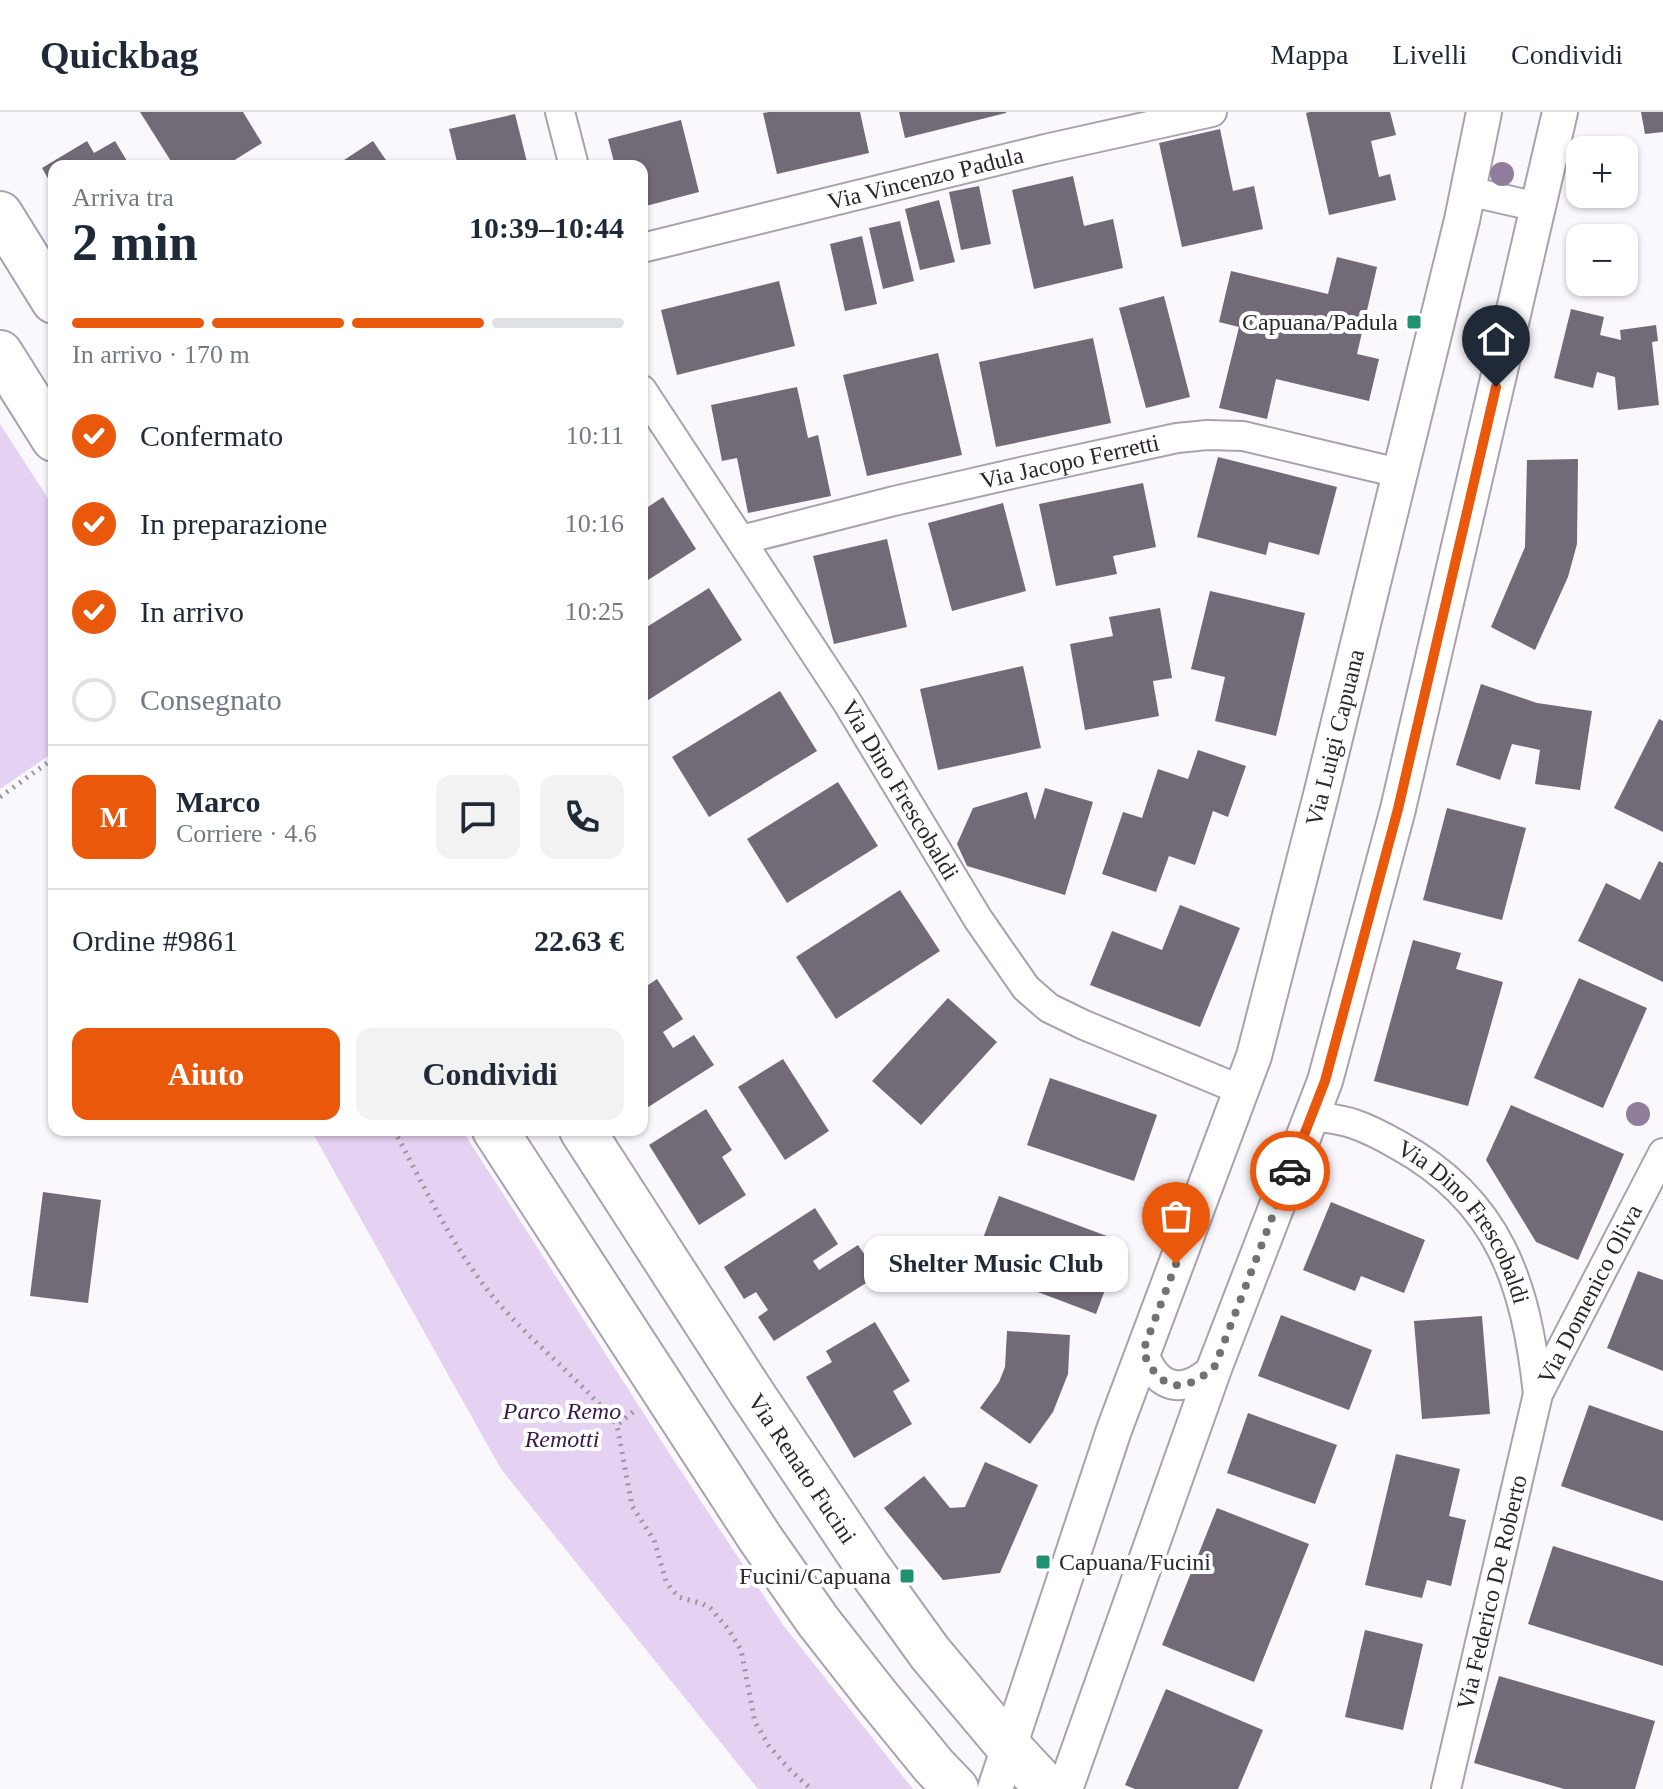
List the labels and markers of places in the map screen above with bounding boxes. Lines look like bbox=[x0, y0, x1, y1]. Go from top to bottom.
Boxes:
pin bbox=[1462, 305, 1530, 387]
place label: Capuana/Padula bbox=[1242, 309, 1398, 335]
marker: Capuana/Padula bbox=[1405, 313, 1423, 331]
pin bbox=[1142, 1182, 1210, 1264]
callout: Shelter Music Club bbox=[864, 1236, 1128, 1292]
place label: Capuana/Fucini bbox=[1059, 1549, 1211, 1575]
marker: Capuana/Fucini bbox=[1034, 1553, 1052, 1571]
place label: Fucini/Capuana bbox=[739, 1563, 891, 1589]
marker: Fucini/Capuana bbox=[898, 1567, 916, 1585]

